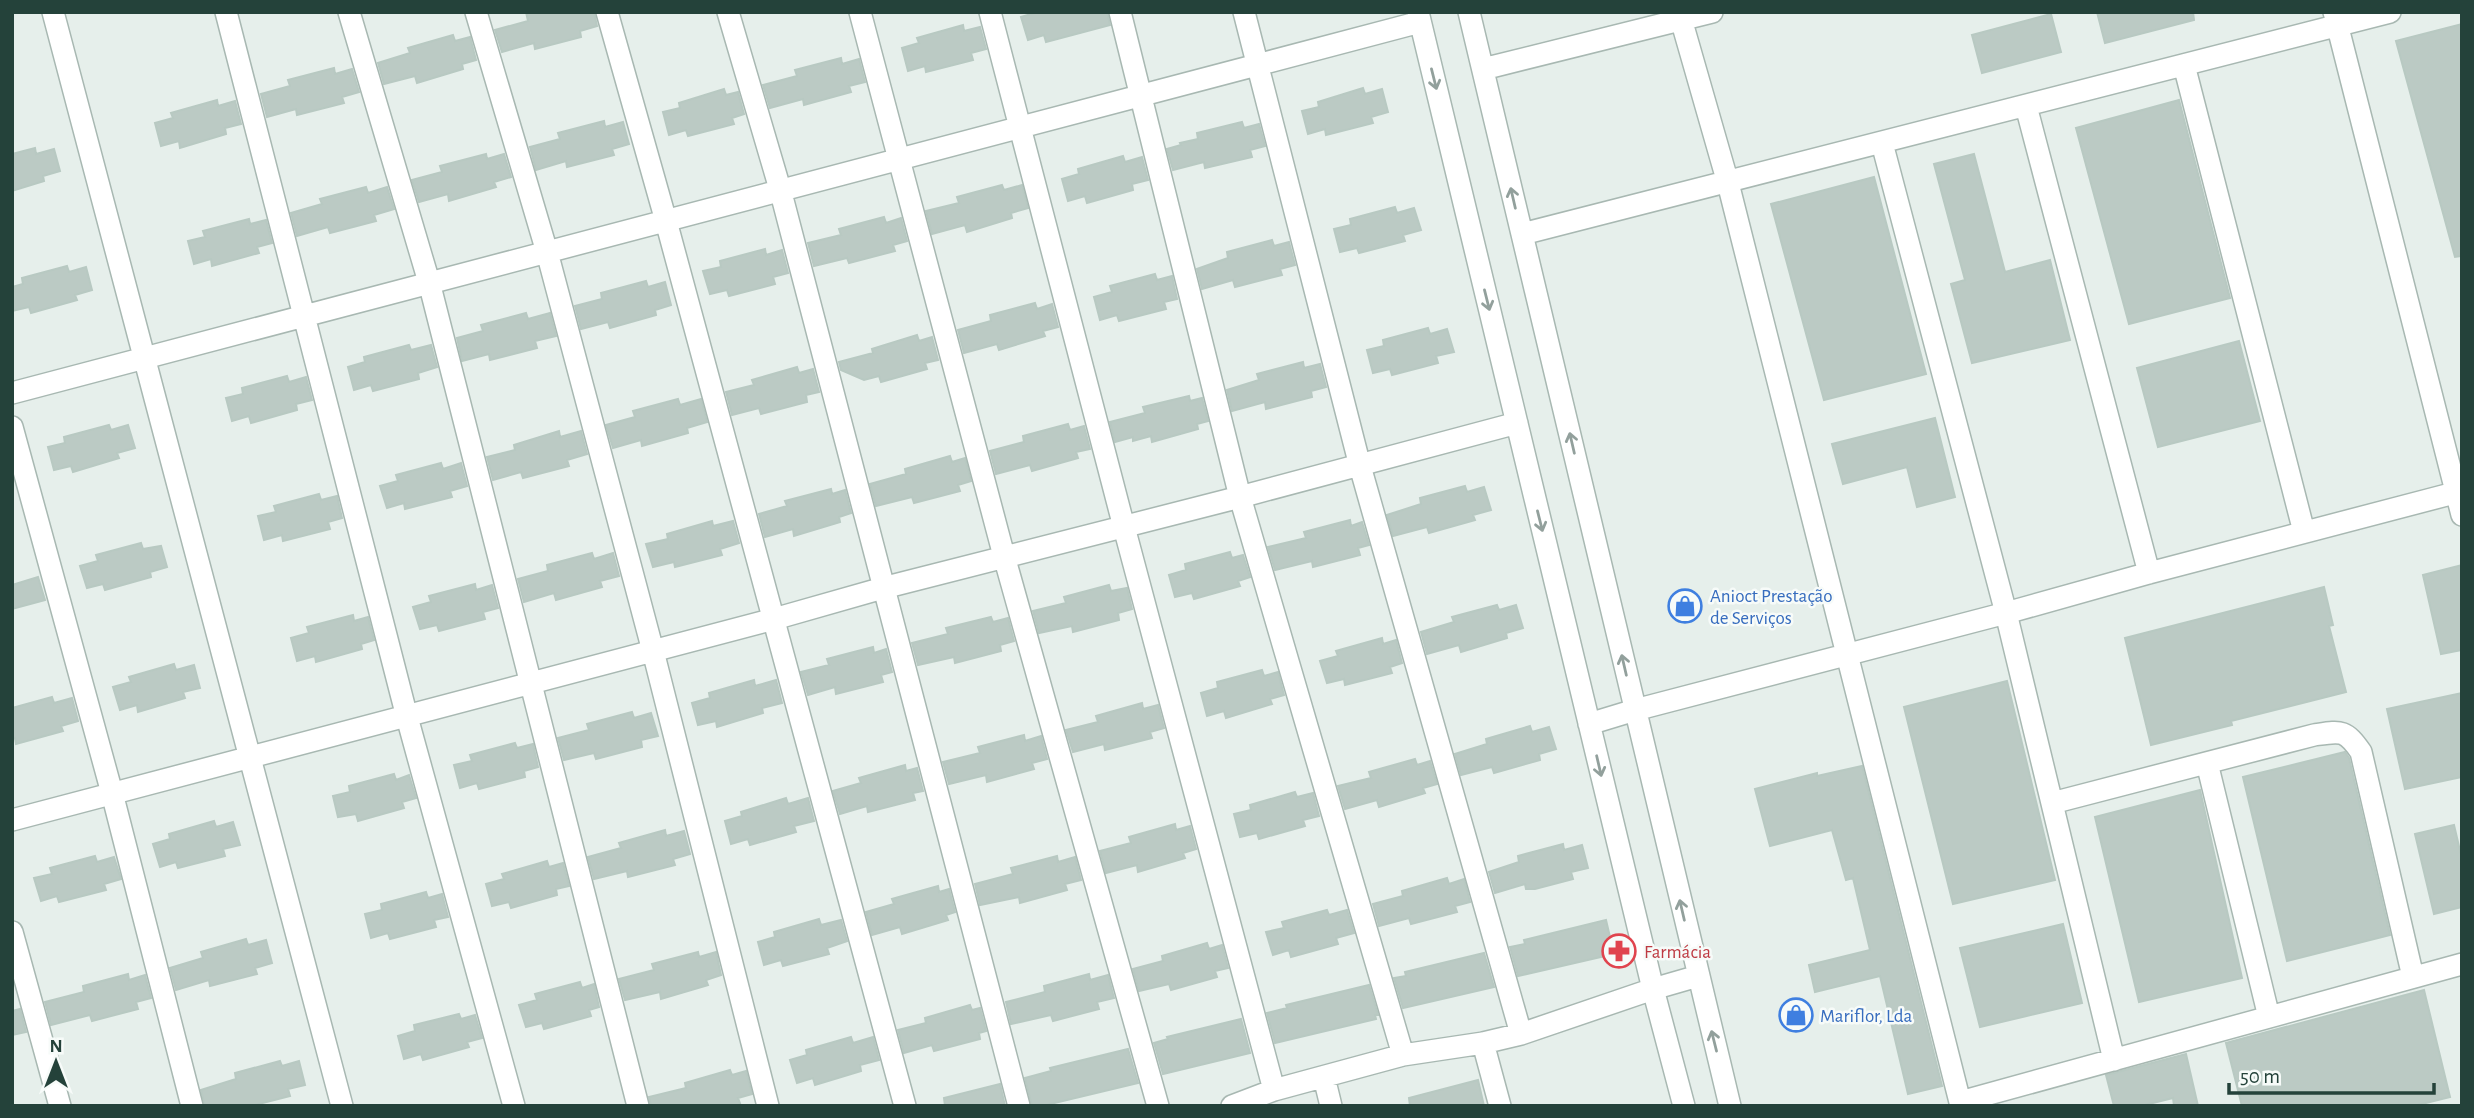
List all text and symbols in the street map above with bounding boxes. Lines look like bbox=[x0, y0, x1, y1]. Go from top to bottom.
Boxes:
one-way arrow bbox=[1428, 67, 1441, 90]
one-way arrow bbox=[1506, 187, 1519, 210]
one-way arrow bbox=[1481, 288, 1494, 311]
one-way arrow bbox=[1564, 432, 1578, 455]
one-way arrow bbox=[1534, 509, 1547, 532]
shop icon: Anioct Prestação de Serviços bbox=[1666, 587, 1704, 625]
place label: Anioct Prestação de Serviços bbox=[1710, 587, 1833, 628]
one-way arrow bbox=[1617, 654, 1630, 677]
one-way arrow bbox=[1593, 754, 1606, 777]
one-way arrow bbox=[1675, 899, 1689, 922]
pharmacy icon: Farmácia bbox=[1600, 932, 1638, 970]
place label: Farmácia bbox=[1644, 943, 1711, 962]
shop icon: Mariflor, Lda bbox=[1777, 996, 1815, 1034]
place label: Mariflor, Lda bbox=[1820, 1007, 1913, 1026]
north arrow bbox=[21, 1027, 91, 1097]
one-way arrow bbox=[1707, 1030, 1720, 1053]
text: N bbox=[49, 1037, 63, 1056]
scale bar bbox=[2229, 1052, 2434, 1096]
text: 50 m bbox=[2240, 1066, 2280, 1087]

